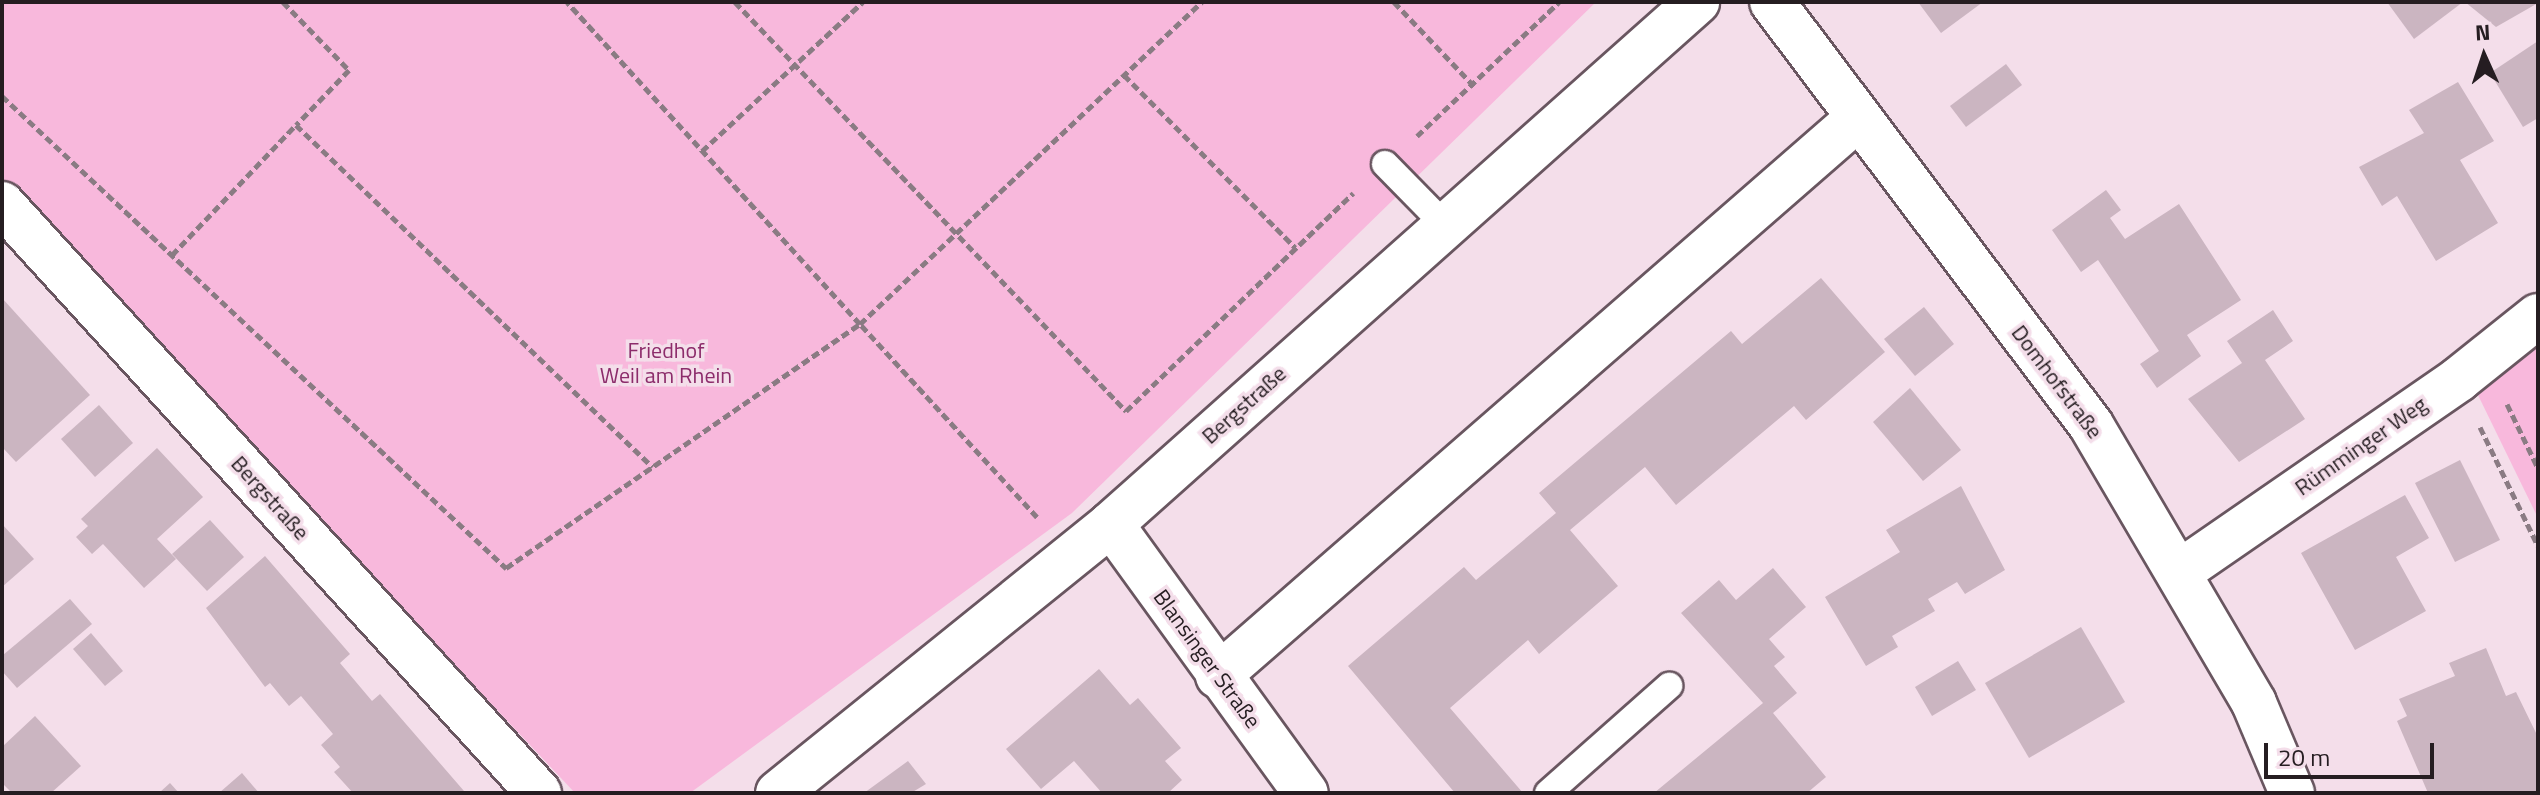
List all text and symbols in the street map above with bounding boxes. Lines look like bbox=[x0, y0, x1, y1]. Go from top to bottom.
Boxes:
text: N bbox=[2474, 15, 2491, 49]
north arrow bbox=[2444, 16, 2524, 96]
street label: Domhofstraße bbox=[2006, 320, 2108, 444]
park label: Friedhof Weil am Rhein bbox=[600, 337, 732, 388]
street label: Bergstraße bbox=[1197, 360, 1291, 450]
street label: Rümminger Weg bbox=[2290, 391, 2432, 501]
street label: Bergstraße bbox=[225, 451, 315, 545]
street label: Blansinger Straße bbox=[1148, 584, 1266, 734]
scale bar bbox=[2268, 727, 2438, 777]
text: 20 m bbox=[2278, 739, 2330, 775]

